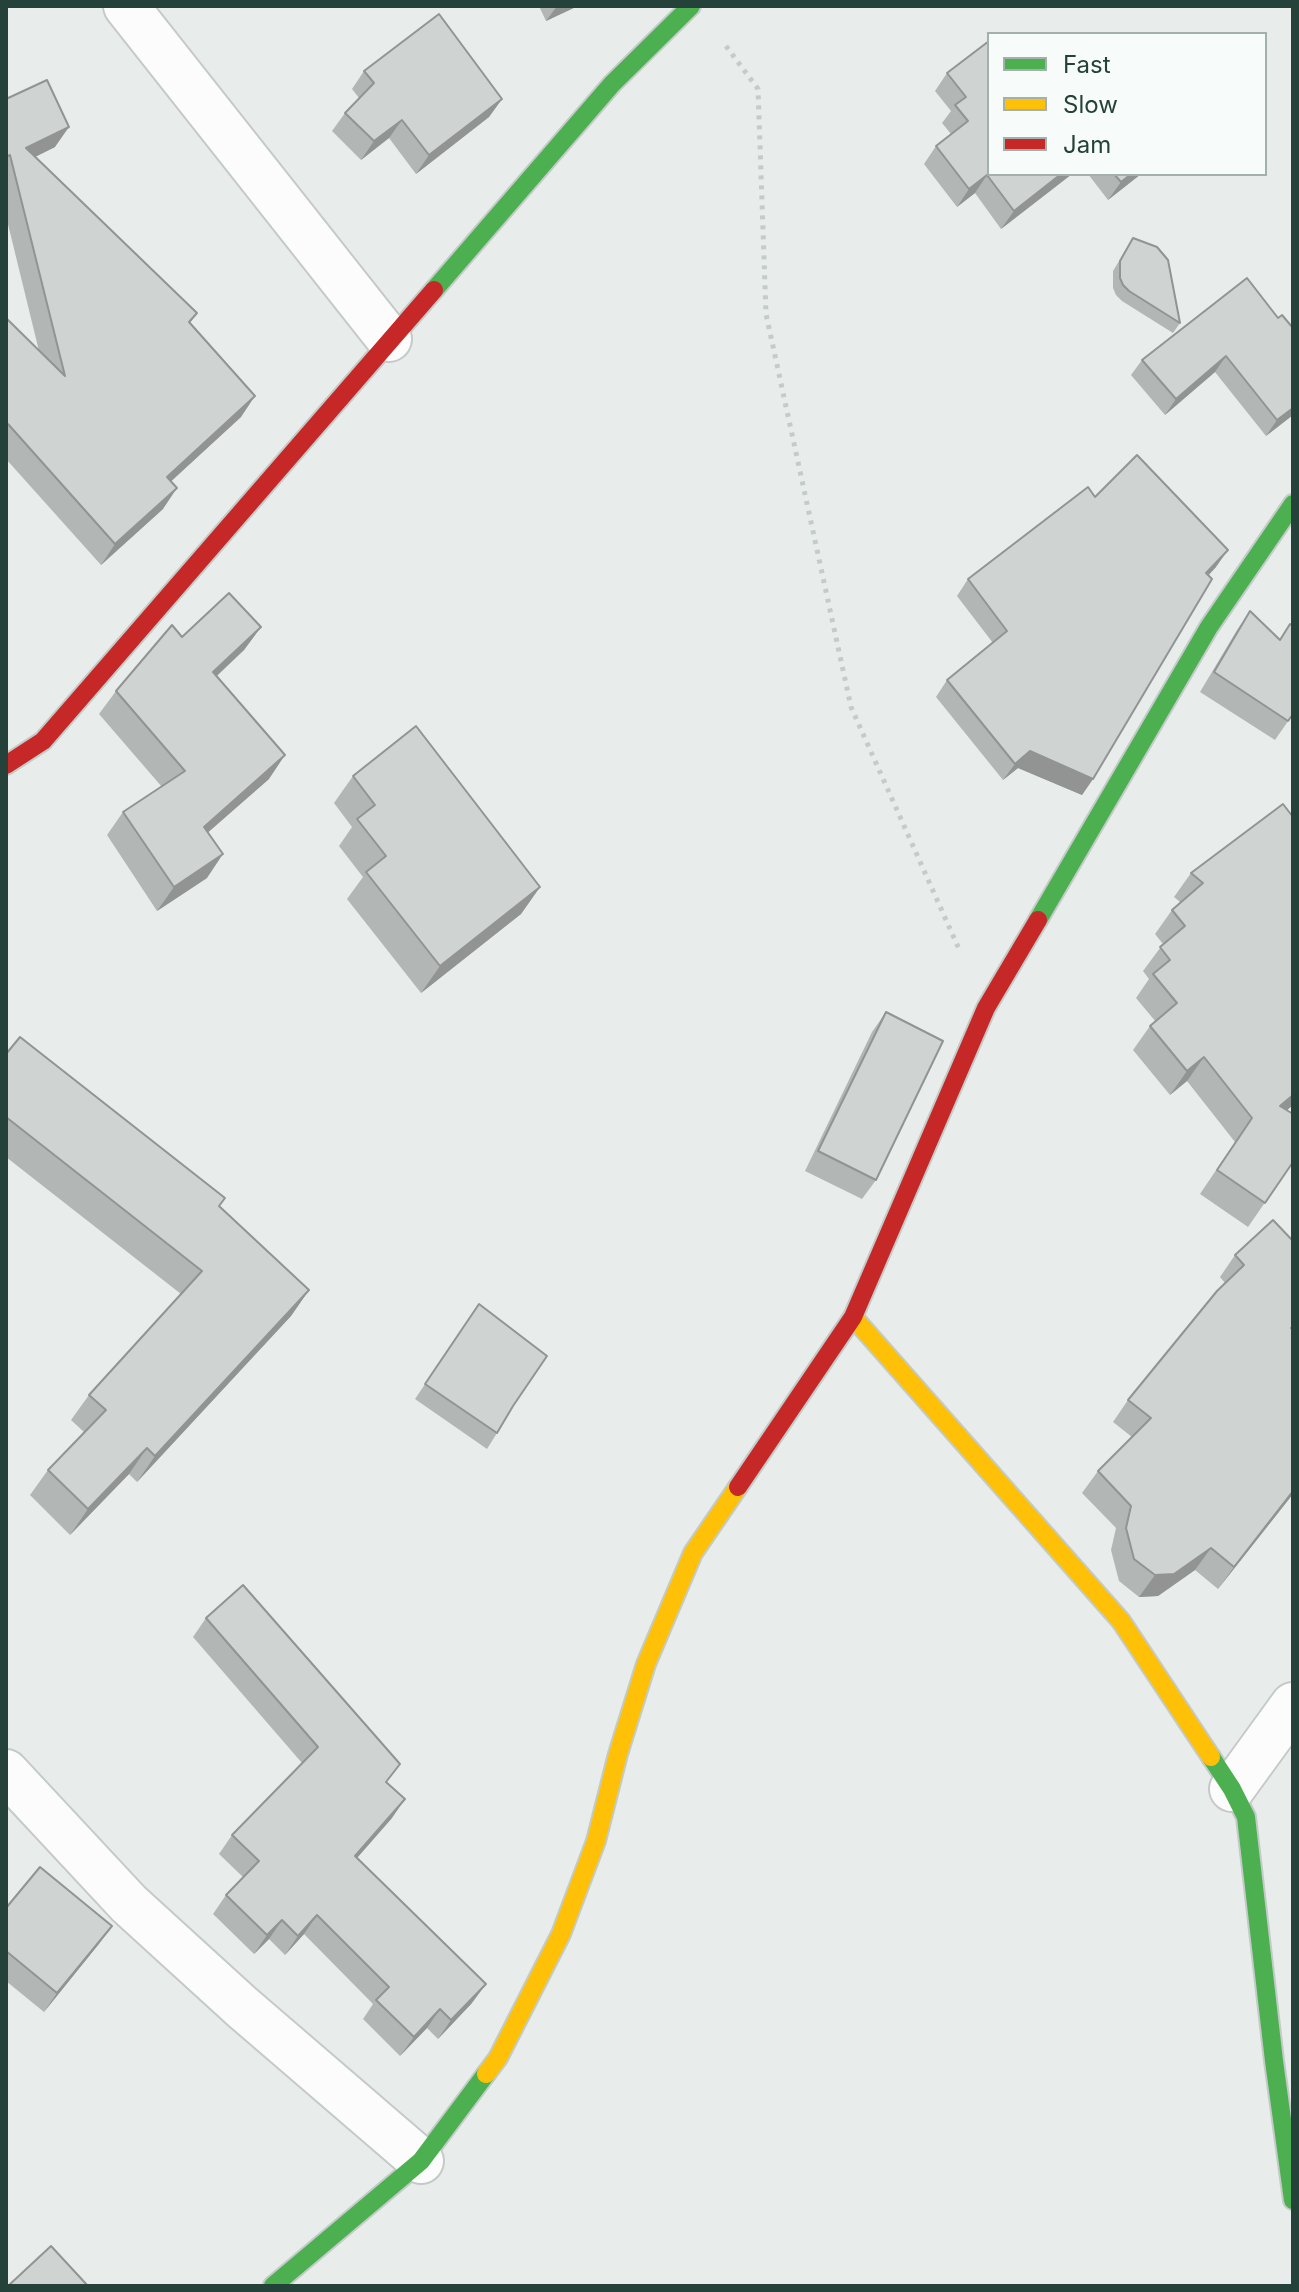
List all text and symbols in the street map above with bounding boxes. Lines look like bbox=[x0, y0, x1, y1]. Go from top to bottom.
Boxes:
legend bbox=[987, 32, 1267, 176]
text: Fast bbox=[1063, 50, 1111, 79]
text: Slow bbox=[1063, 90, 1118, 119]
text: Jam bbox=[1063, 130, 1111, 159]

